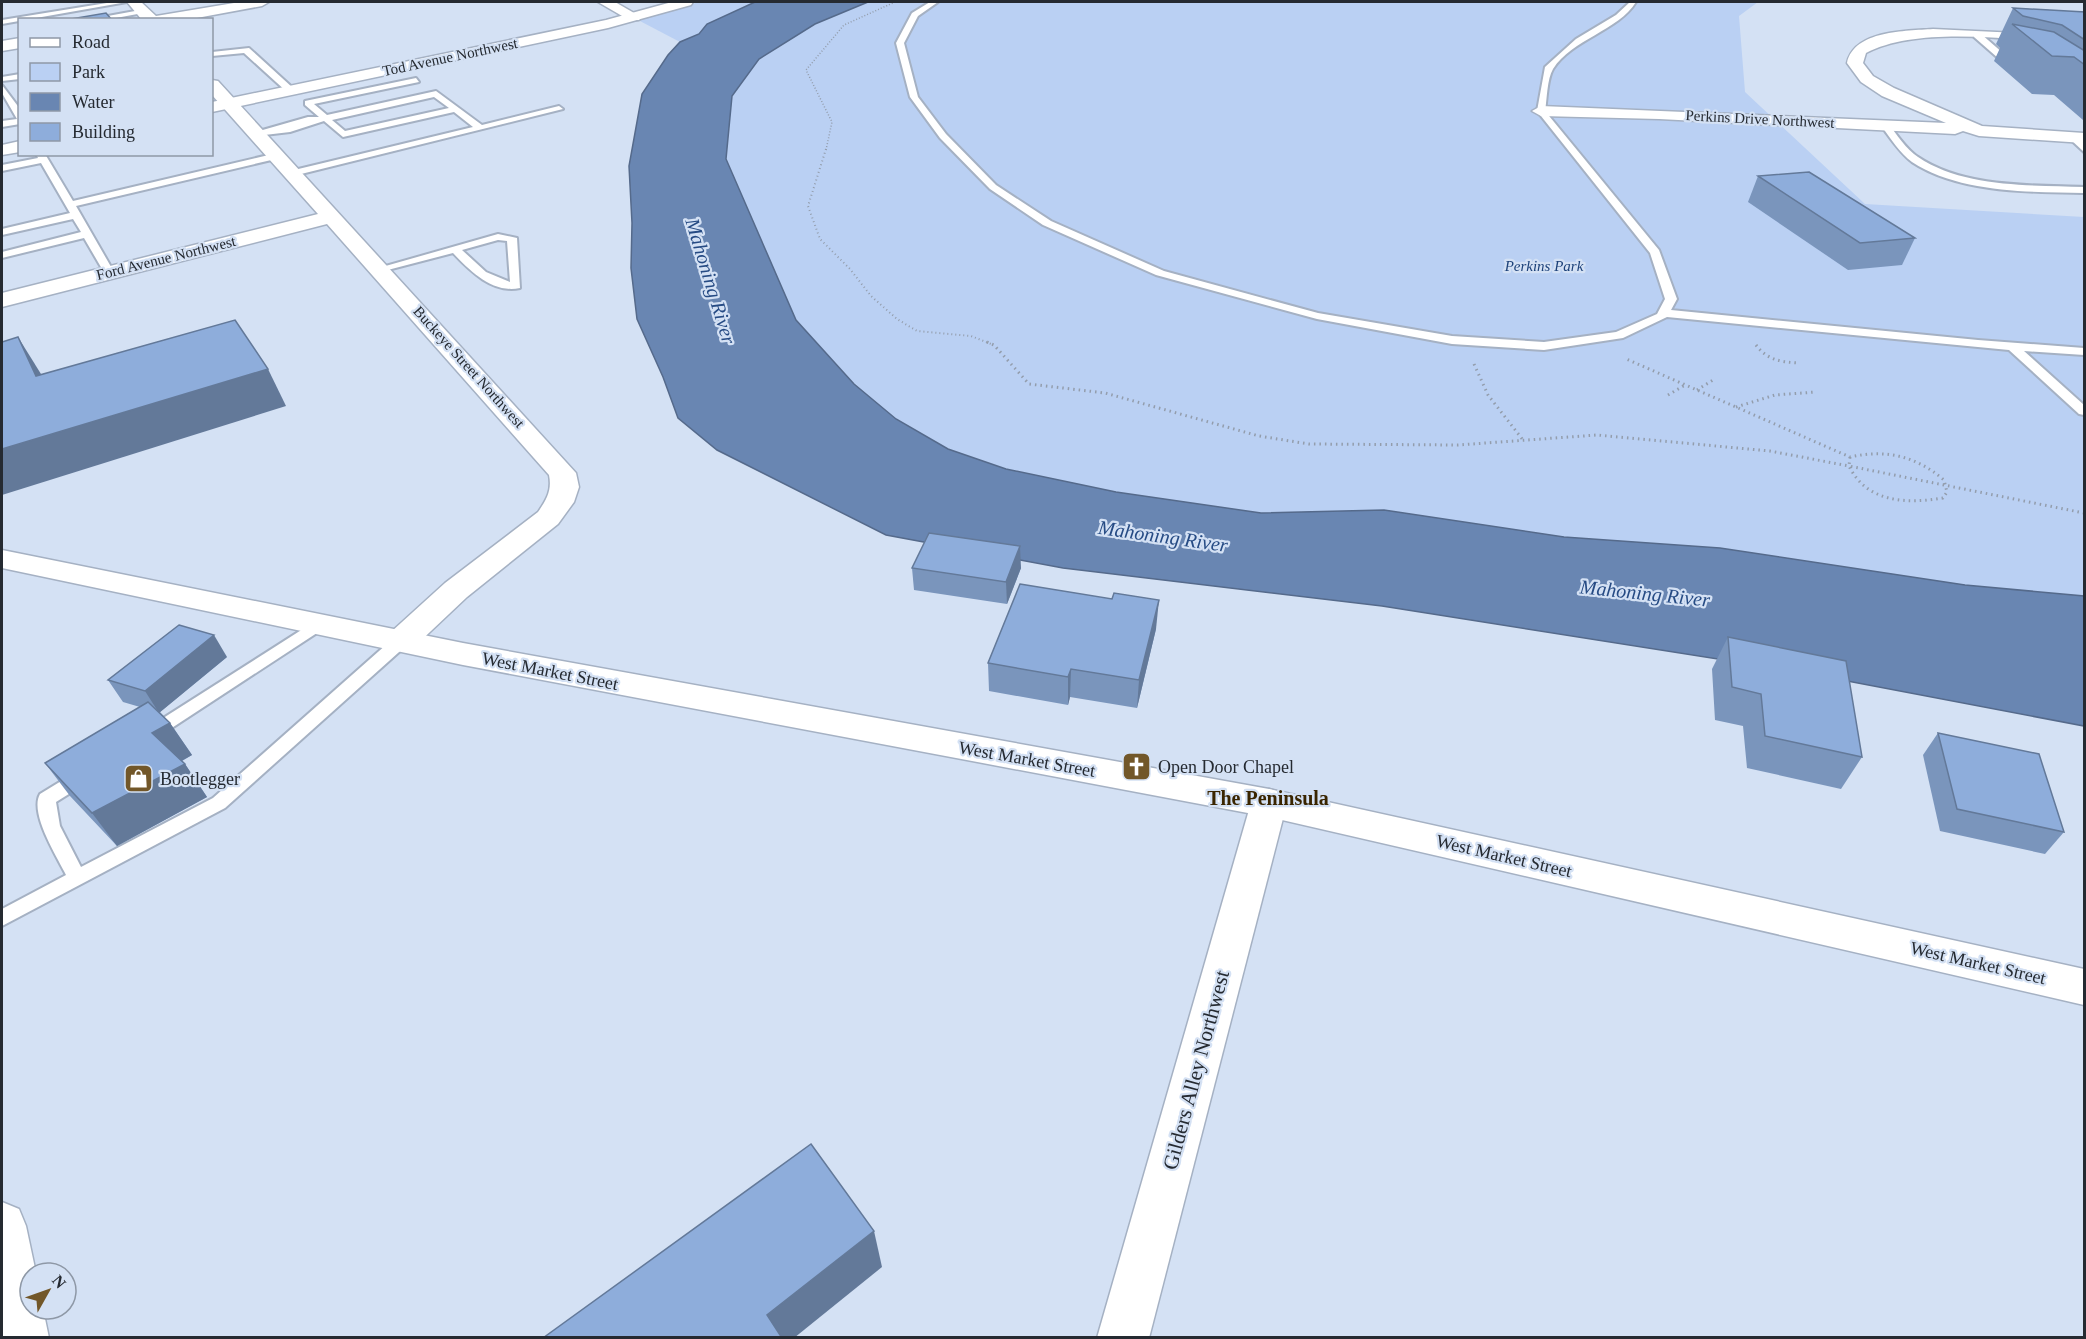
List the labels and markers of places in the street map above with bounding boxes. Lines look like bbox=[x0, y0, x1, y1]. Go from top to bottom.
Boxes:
church icon: Open Door Chapel bbox=[1121, 751, 1153, 783]
place label: Open Door Chapel bbox=[1158, 757, 1294, 777]
shop icon: Bootlegger bbox=[123, 763, 155, 795]
place label: Bootlegger bbox=[160, 769, 240, 789]

